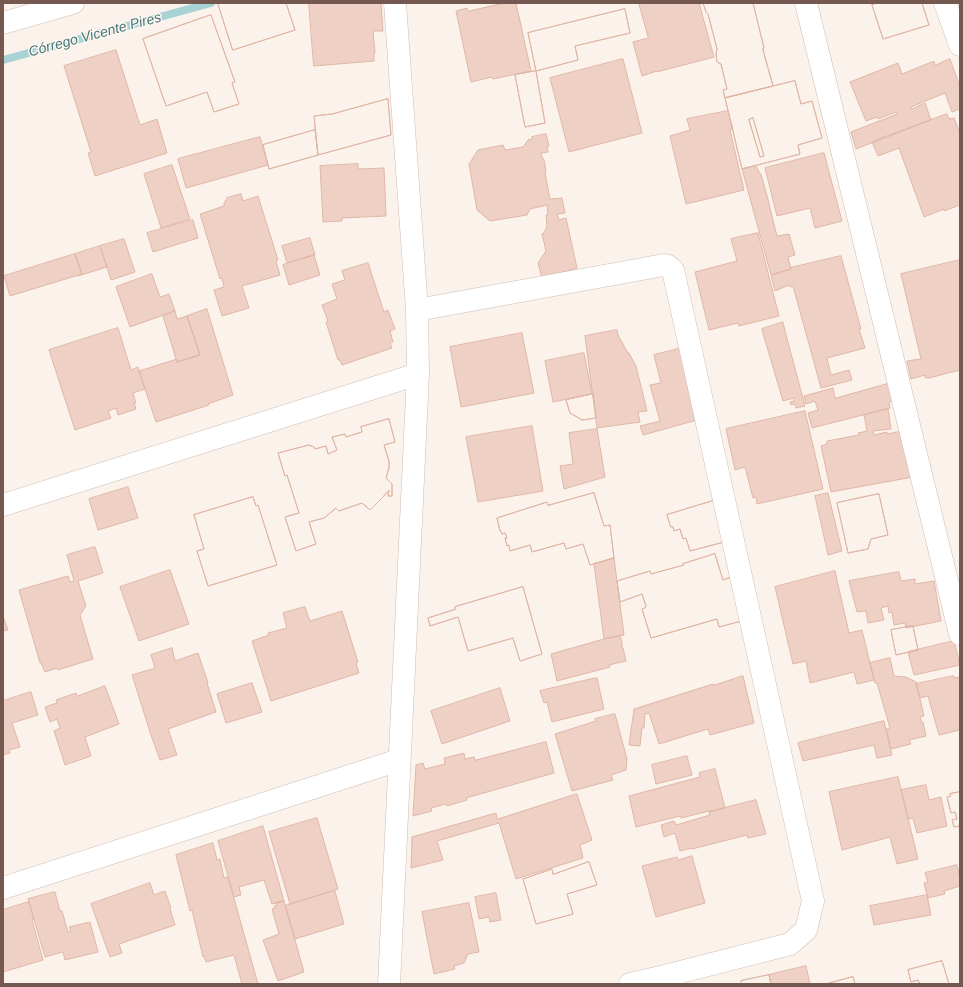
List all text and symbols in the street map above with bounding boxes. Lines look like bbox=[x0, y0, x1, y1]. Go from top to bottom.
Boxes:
water label: Córrego Vicente Pires bbox=[27, 9, 163, 61]

